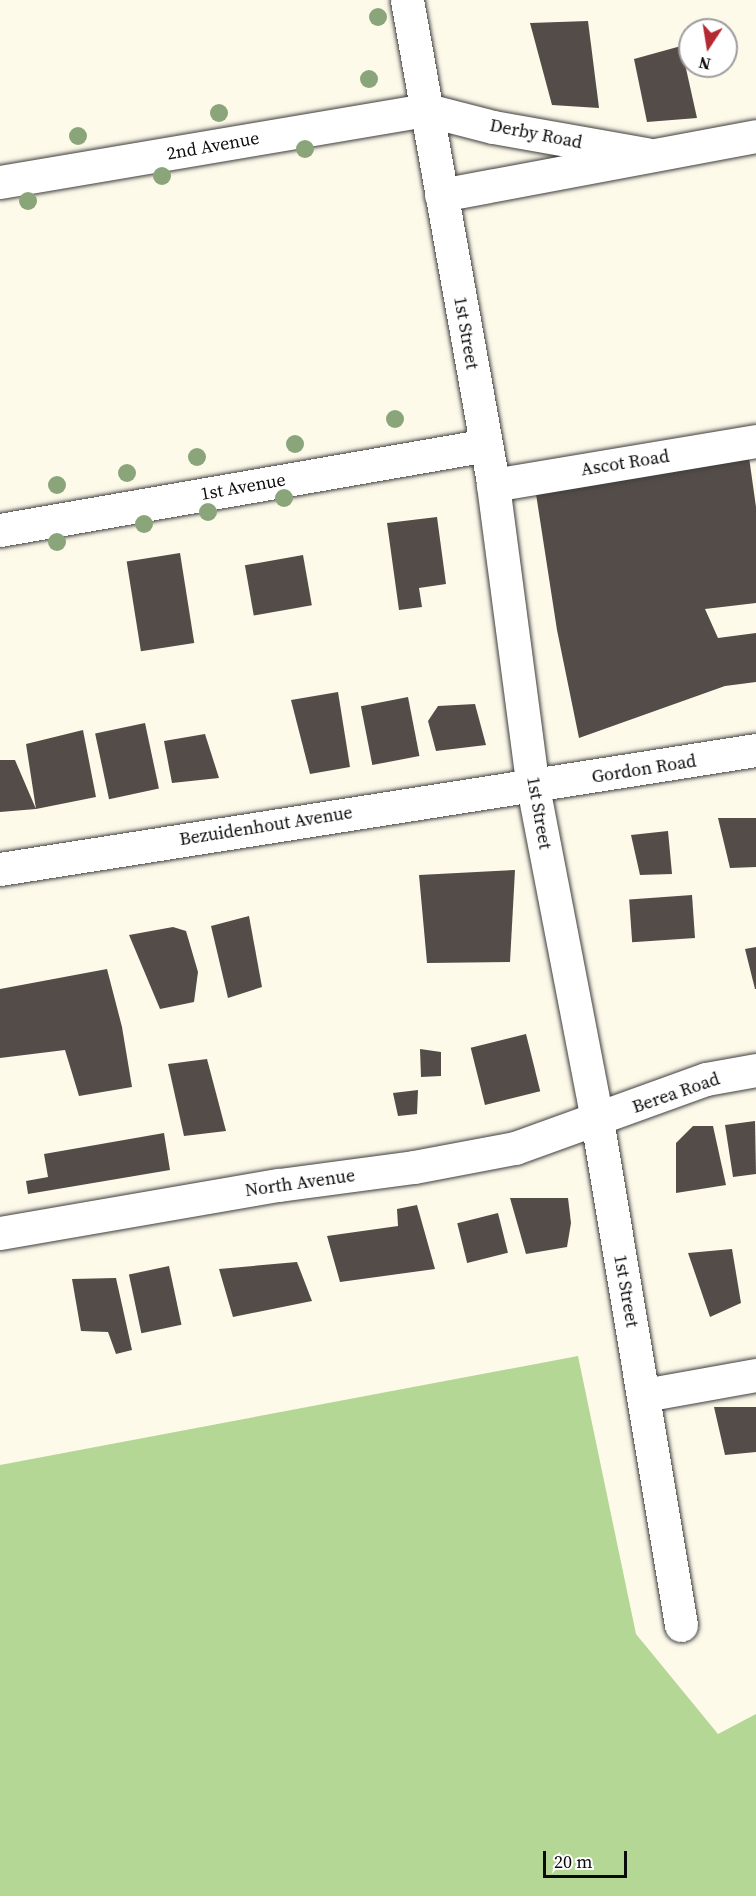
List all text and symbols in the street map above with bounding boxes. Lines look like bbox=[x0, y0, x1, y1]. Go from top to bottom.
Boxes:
north arrow bbox=[678, 18, 738, 78]
text: N bbox=[697, 52, 713, 76]
street label: Derby Road bbox=[488, 114, 584, 154]
street label: 2nd Avenue bbox=[165, 127, 261, 165]
street label: 1st Street bbox=[449, 295, 483, 371]
street label: Ascot Road bbox=[579, 445, 671, 481]
street label: 1st Avenue bbox=[199, 469, 287, 505]
street label: Gordon Road bbox=[590, 750, 698, 788]
street label: 1st Street bbox=[522, 775, 556, 851]
street label: Bezuidenhout Avenue bbox=[178, 802, 354, 850]
street label: Berea Road bbox=[629, 1068, 723, 1118]
street label: North Avenue bbox=[244, 1165, 356, 1201]
street label: 1st Street bbox=[609, 1253, 643, 1329]
scale bar bbox=[546, 1839, 630, 1877]
text: 20 m bbox=[554, 1849, 592, 1874]

